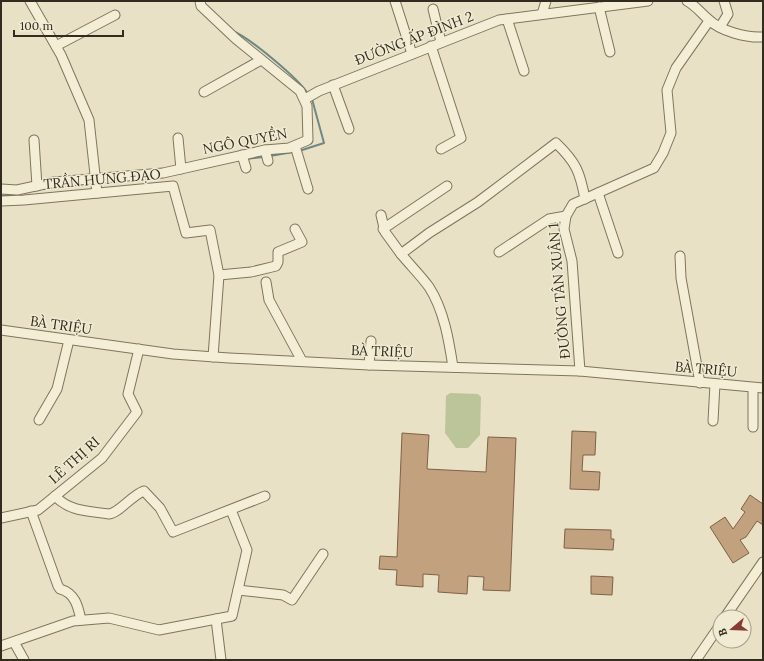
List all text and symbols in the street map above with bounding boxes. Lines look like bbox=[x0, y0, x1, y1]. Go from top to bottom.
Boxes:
street label: ĐƯỜNG ẤP ĐÌNH 2 bbox=[352, 7, 476, 69]
scale bar bbox=[14, 12, 123, 38]
text: 100 m bbox=[20, 18, 53, 33]
street label: NGÔ QUYỀN bbox=[201, 123, 289, 158]
street label: TRẦN HƯNG ĐẠO bbox=[43, 164, 161, 193]
street label: ĐƯỜNG TÂN XUÂN 1 bbox=[544, 222, 574, 360]
street label: BÀ TRIỆU bbox=[29, 312, 94, 338]
street label: BÀ TRIỆU bbox=[350, 341, 414, 361]
street label: BÀ TRIỆU bbox=[674, 357, 738, 381]
street label: LÊ THỊ RI bbox=[45, 432, 103, 488]
north arrow bbox=[712, 609, 752, 649]
text: B bbox=[715, 627, 730, 638]

